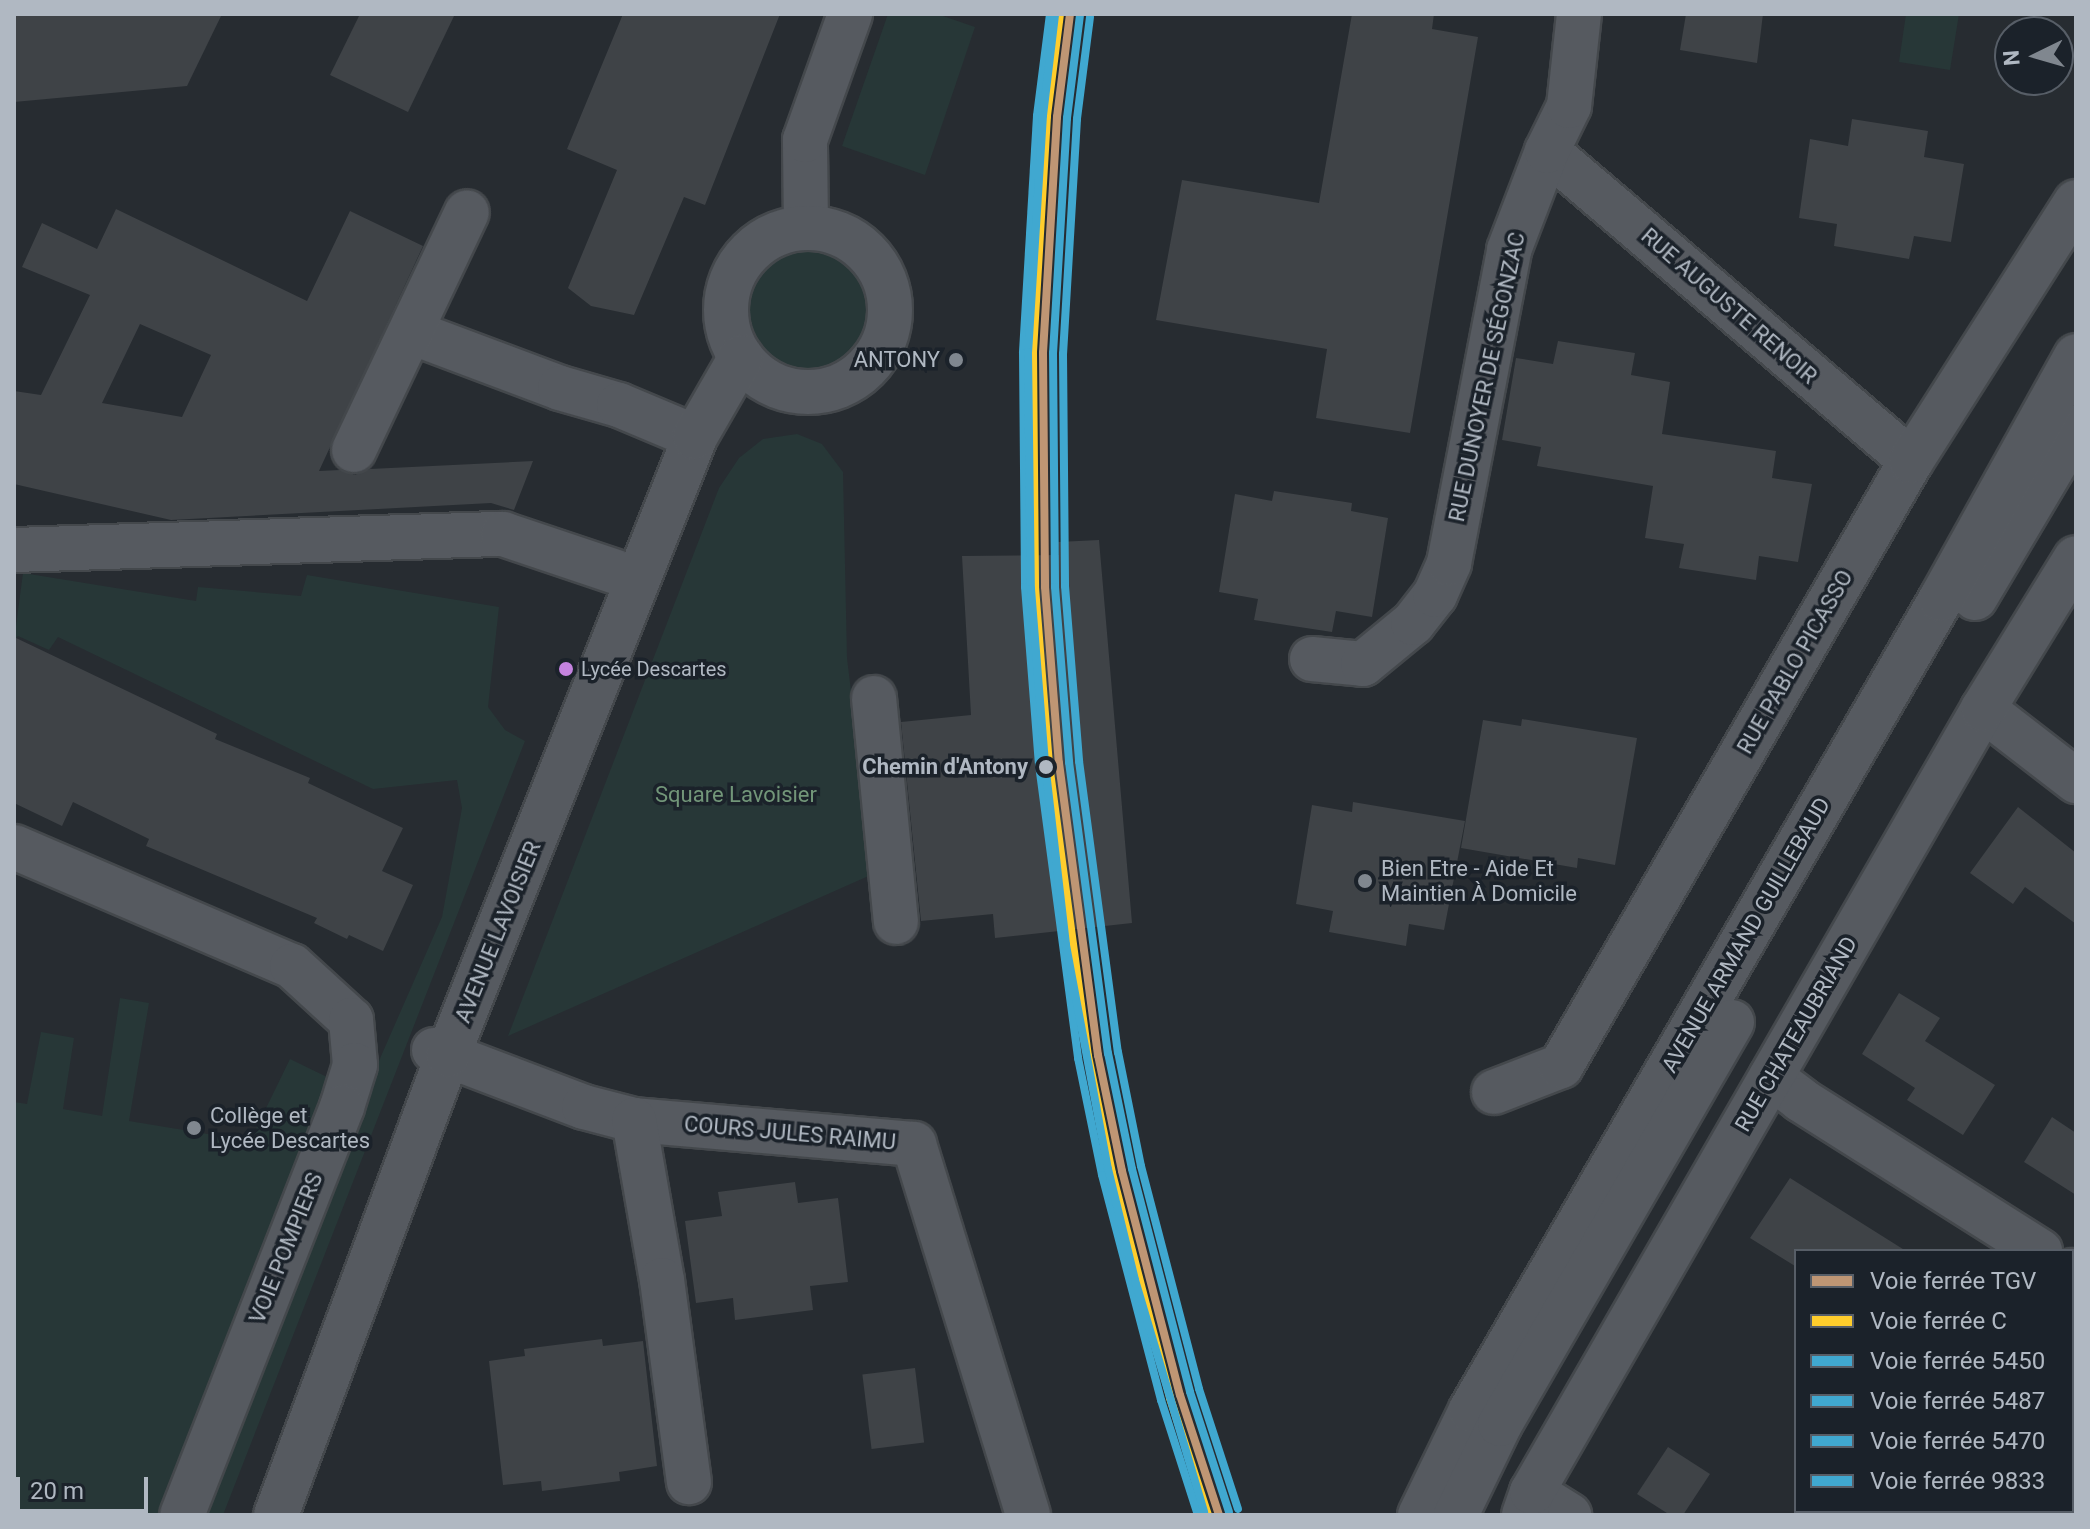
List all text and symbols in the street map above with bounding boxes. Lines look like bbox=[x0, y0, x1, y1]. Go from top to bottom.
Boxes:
north arrow bbox=[1994, 16, 2074, 96]
text: N bbox=[1998, 49, 2025, 67]
street label: RUE AUGUSTE RENOIR bbox=[1636, 223, 1822, 389]
street label: RUE DUNOYER DE SÉGONZAC bbox=[1443, 230, 1531, 524]
place label: ANTONY bbox=[854, 347, 940, 373]
marker: ANTONY bbox=[947, 351, 965, 369]
street label: RUE PABLO PICASSO bbox=[1732, 565, 1858, 759]
place label: Lycée Descartes bbox=[581, 657, 727, 681]
marker: Lycée Descartes bbox=[558, 661, 574, 677]
place label: Chemin d'Antony bbox=[862, 754, 1028, 780]
marker: Chemin d'Antony bbox=[1035, 756, 1057, 778]
park label: Square Lavoisier bbox=[655, 782, 817, 808]
street label: AVENUE ARMAND GUILLEBAUD bbox=[1656, 793, 1836, 1077]
street label: AVENUE LAVOISIER bbox=[450, 837, 546, 1027]
place label: Bien Etre - Aide Et Maintien À Domicile bbox=[1381, 855, 1577, 906]
marker: Bien Etre - Aide Et Maintien À Domicile bbox=[1356, 872, 1374, 890]
street label: RUE CHATEAUBRIAND bbox=[1729, 932, 1863, 1136]
place label: Collège et Lycée Descartes bbox=[210, 1102, 370, 1154]
street label: COURS JULES RAIMU bbox=[683, 1111, 897, 1155]
marker: Collège et Lycée Descartes bbox=[185, 1119, 203, 1137]
street label: VOIE POMPIERS bbox=[244, 1169, 328, 1327]
legend bbox=[1794, 1249, 2074, 1513]
text: Voie ferrée TGV bbox=[1870, 1267, 2036, 1295]
text: Voie ferrée C bbox=[1870, 1307, 2007, 1335]
text: Voie ferrée 5450 bbox=[1870, 1347, 2045, 1375]
text: Voie ferrée 5487 bbox=[1870, 1387, 2045, 1415]
text: Voie ferrée 5470 bbox=[1870, 1427, 2045, 1455]
scale bar bbox=[20, 1461, 152, 1511]
text: Voie ferrée 9833 bbox=[1870, 1467, 2045, 1495]
text: 20 m bbox=[30, 1477, 84, 1505]

